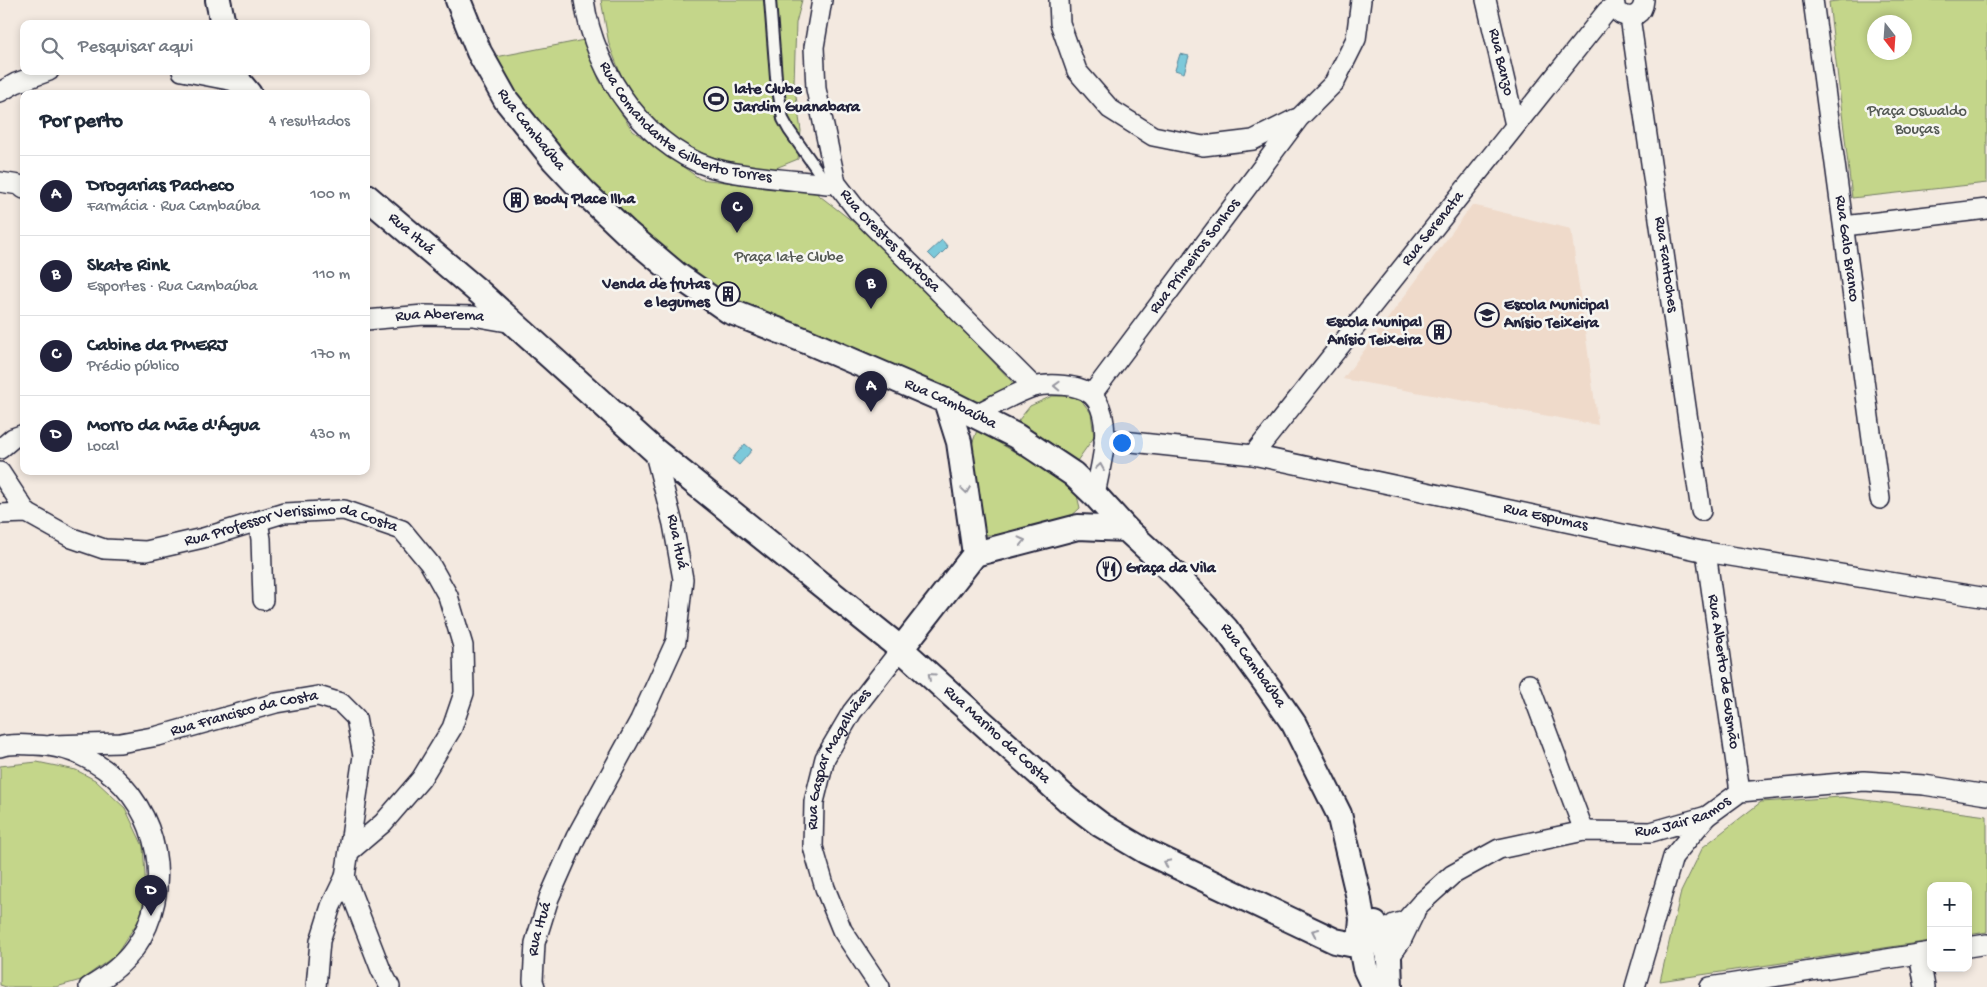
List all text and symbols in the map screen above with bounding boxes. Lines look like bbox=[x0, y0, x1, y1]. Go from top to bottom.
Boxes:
north arrow bbox=[1867, 15, 1912, 60]
search box bbox=[20, 20, 370, 75]
street label: Rua Banzo bbox=[1483, 27, 1517, 98]
icon: search bbox=[38, 34, 66, 62]
text: Pesquisar aqui bbox=[78, 36, 193, 59]
street label: Rua Comandante Gilberto Torres bbox=[595, 59, 774, 188]
place label: Iate Clube Jardim Guanabara bbox=[733, 81, 861, 118]
street label: Rua Cambaúba bbox=[492, 86, 570, 176]
sports icon: Iate Clube Jardim Guanabara bbox=[703, 86, 729, 112]
park label: Praça Oswaldo Bouças bbox=[1866, 103, 1967, 140]
text: Por perto bbox=[40, 110, 123, 135]
text: 4 resultados bbox=[269, 113, 350, 132]
text: Drogarias Pacheco bbox=[87, 175, 234, 198]
street label: Rua Orestes Barbosa bbox=[836, 184, 944, 298]
text: A bbox=[51, 186, 61, 205]
text: 100 m bbox=[310, 186, 350, 205]
building icon: Body Place Ilha bbox=[503, 187, 529, 213]
street label: Rua Serenata bbox=[1398, 187, 1469, 270]
place label: Body Place Ilha bbox=[533, 191, 636, 210]
pin: C bbox=[721, 192, 753, 233]
street label: Rua Primeiros Sonhos bbox=[1146, 194, 1245, 318]
street label: Rua Galo Branco bbox=[1830, 194, 1863, 303]
text: Farmácia · Rua Cambaúba bbox=[87, 198, 260, 217]
street label: Rua Ituá bbox=[384, 209, 439, 260]
street label: Rua Fantoches bbox=[1649, 215, 1682, 315]
park label: Praça Iate Clube bbox=[733, 249, 844, 268]
text: Skate Rink bbox=[87, 255, 168, 278]
text: B bbox=[52, 266, 60, 285]
text: 110 m bbox=[313, 266, 350, 285]
pin: B bbox=[855, 268, 887, 309]
place label: Venda de frutas e legumes bbox=[601, 275, 711, 313]
text: Esportes · Rua Cambaúba bbox=[87, 278, 258, 297]
building icon: Venda de frutas e legumes bbox=[715, 281, 741, 307]
place label: Escola Municipal Anísio Teixeira bbox=[1503, 297, 1609, 334]
school or university icon: Escola Municipal Anísio Teixeira bbox=[1474, 302, 1500, 328]
street label: Rua Aberema bbox=[395, 306, 487, 327]
place label: Escola Munipal Anísio Teixeira bbox=[1326, 314, 1423, 351]
building icon: Escola Munipal Anísio Teixeira bbox=[1426, 319, 1452, 345]
text: Cabine da PMERJ bbox=[87, 335, 227, 358]
text: C bbox=[52, 346, 60, 365]
text: 170 m bbox=[311, 346, 350, 365]
text: Prédio público bbox=[87, 358, 179, 377]
pin: A bbox=[855, 371, 887, 412]
street label: Rua Cambaúba bbox=[901, 375, 1001, 435]
one-way arrow bbox=[1053, 380, 1061, 391]
text: Morro da Mãe d'Água bbox=[87, 415, 260, 438]
text: D bbox=[51, 426, 61, 445]
text: 430 m bbox=[310, 426, 350, 445]
your location bbox=[1109, 430, 1135, 456]
text: Local bbox=[87, 438, 119, 457]
one-way arrow bbox=[1094, 462, 1104, 471]
one-way arrow bbox=[960, 486, 970, 495]
street label: Rua Espumas bbox=[1501, 499, 1591, 536]
street label: Rua Professor Verissimo da Costa bbox=[183, 500, 401, 551]
street label: Rua Ituá bbox=[661, 513, 691, 572]
one-way arrow bbox=[1018, 536, 1027, 547]
restaurant icon: Graça da Vila bbox=[1096, 556, 1122, 582]
place label: Graça da Vila bbox=[1126, 560, 1217, 579]
street label: Rua Alberto de Gusmão bbox=[1703, 593, 1743, 750]
street label: Rua Cambaúba bbox=[1216, 619, 1290, 713]
one-way arrow bbox=[928, 673, 937, 682]
street label: Rua Marino da Costa bbox=[939, 682, 1055, 789]
street label: Rua Gaspar Magalhães bbox=[804, 685, 876, 830]
street label: Rua Francisco da Costa bbox=[168, 686, 321, 742]
street label: Rua Jair Ramos bbox=[1635, 792, 1736, 842]
one-way arrow bbox=[1164, 859, 1173, 869]
pin: D bbox=[135, 875, 167, 916]
map controls bbox=[1927, 882, 1972, 972]
button: + bbox=[1927, 882, 1972, 927]
street label: Rua Ituá bbox=[525, 899, 557, 957]
button: − bbox=[1927, 927, 1972, 972]
one-way arrow bbox=[1311, 928, 1320, 938]

